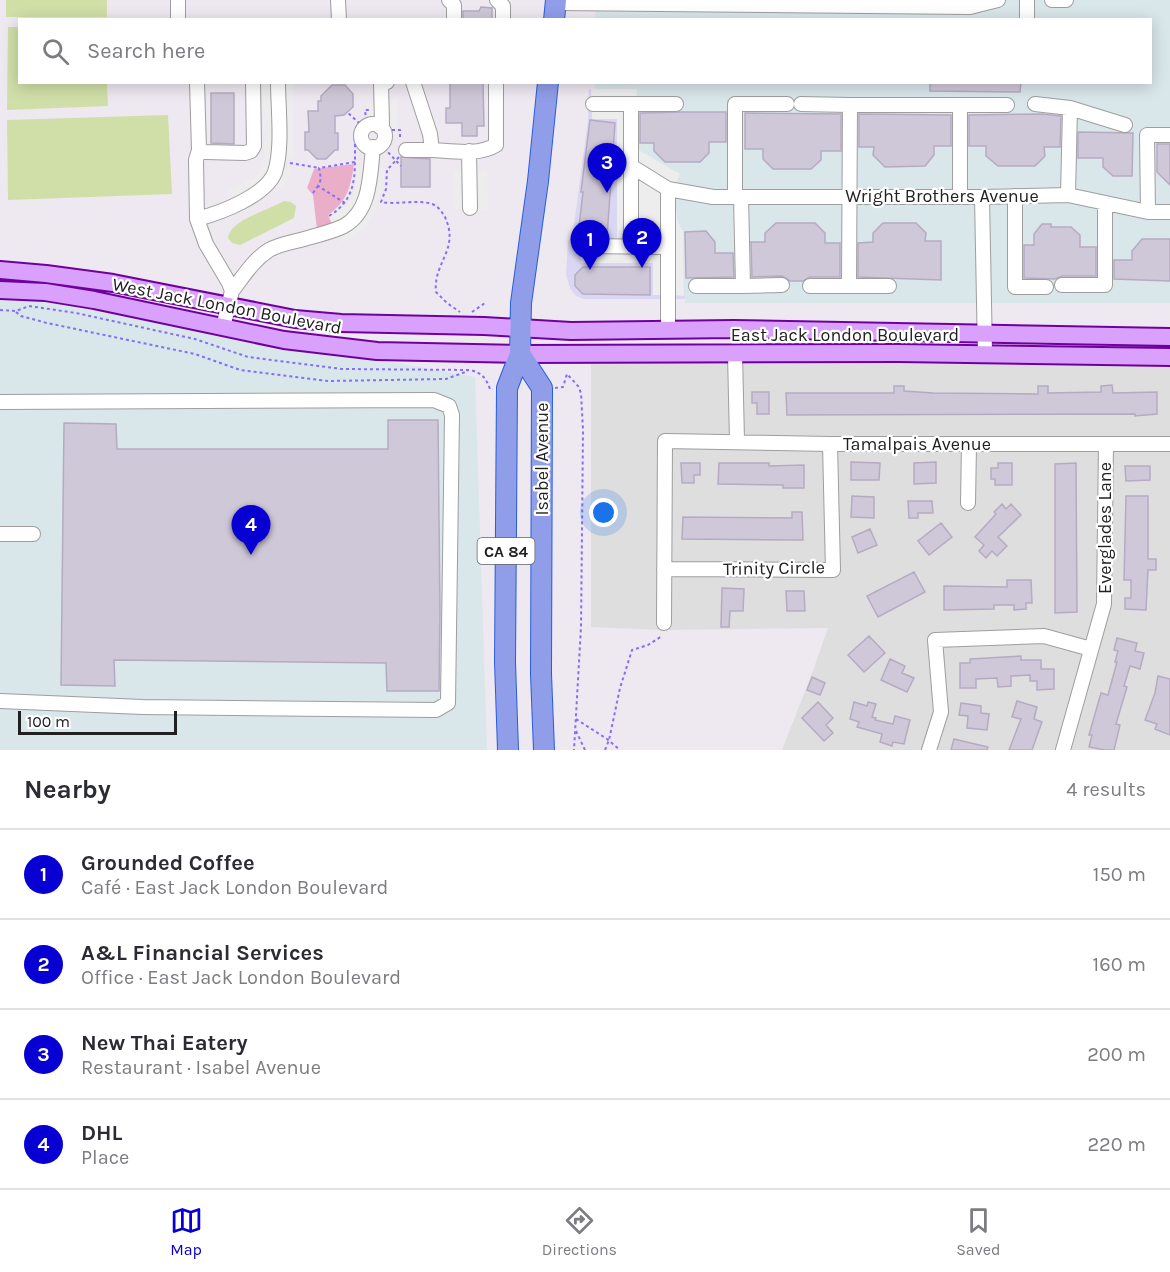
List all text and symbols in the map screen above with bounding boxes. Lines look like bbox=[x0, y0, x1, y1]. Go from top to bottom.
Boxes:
search box bbox=[18, 18, 1152, 84]
icon: search bbox=[39, 35, 72, 68]
text: Search here bbox=[87, 38, 205, 64]
pin: 3 bbox=[588, 144, 626, 193]
street label: Wright Brothers Avenue bbox=[845, 185, 1039, 207]
pin: 2 bbox=[622, 218, 662, 268]
pin: 1 bbox=[570, 220, 610, 270]
street label: West Jack London Boulevard bbox=[110, 273, 344, 339]
street label: East Jack London Boulevard bbox=[731, 324, 959, 346]
street label: Isabel Avenue bbox=[531, 403, 553, 515]
street label: Tamalpais Avenue bbox=[843, 433, 991, 455]
street label: Everglades Lane bbox=[1094, 462, 1116, 594]
your location bbox=[589, 498, 618, 527]
pin: 4 bbox=[232, 506, 270, 555]
road number: CA 84 bbox=[478, 538, 534, 564]
street label: Trinity Circle bbox=[723, 556, 825, 580]
scale bar bbox=[18, 708, 177, 736]
text: 100 m bbox=[27, 712, 70, 731]
text: Nearby bbox=[24, 774, 111, 805]
text: 4 results bbox=[1066, 778, 1146, 801]
text: Grounded Coffee bbox=[81, 850, 255, 876]
text: 1 bbox=[40, 863, 47, 886]
text: 150 m bbox=[1093, 863, 1146, 886]
text: Café · East Jack London Boulevard bbox=[81, 876, 388, 899]
text: A&L Financial Services bbox=[81, 940, 324, 966]
text: 2 bbox=[37, 953, 50, 976]
text: 160 m bbox=[1093, 953, 1146, 976]
text: Office · East Jack London Boulevard bbox=[81, 966, 401, 989]
text: New Thai Eatery bbox=[81, 1030, 248, 1056]
text: 3 bbox=[37, 1043, 50, 1066]
text: 200 m bbox=[1087, 1043, 1146, 1066]
text: Restaurant · Isabel Avenue bbox=[81, 1056, 321, 1079]
text: DHL bbox=[81, 1120, 123, 1146]
text: 4 bbox=[38, 1133, 49, 1156]
text: 220 m bbox=[1087, 1133, 1146, 1156]
text: Place bbox=[81, 1146, 129, 1169]
tab: Map bbox=[170, 1204, 203, 1259]
tab: Directions bbox=[542, 1204, 617, 1259]
tab: Saved bbox=[956, 1204, 1000, 1259]

